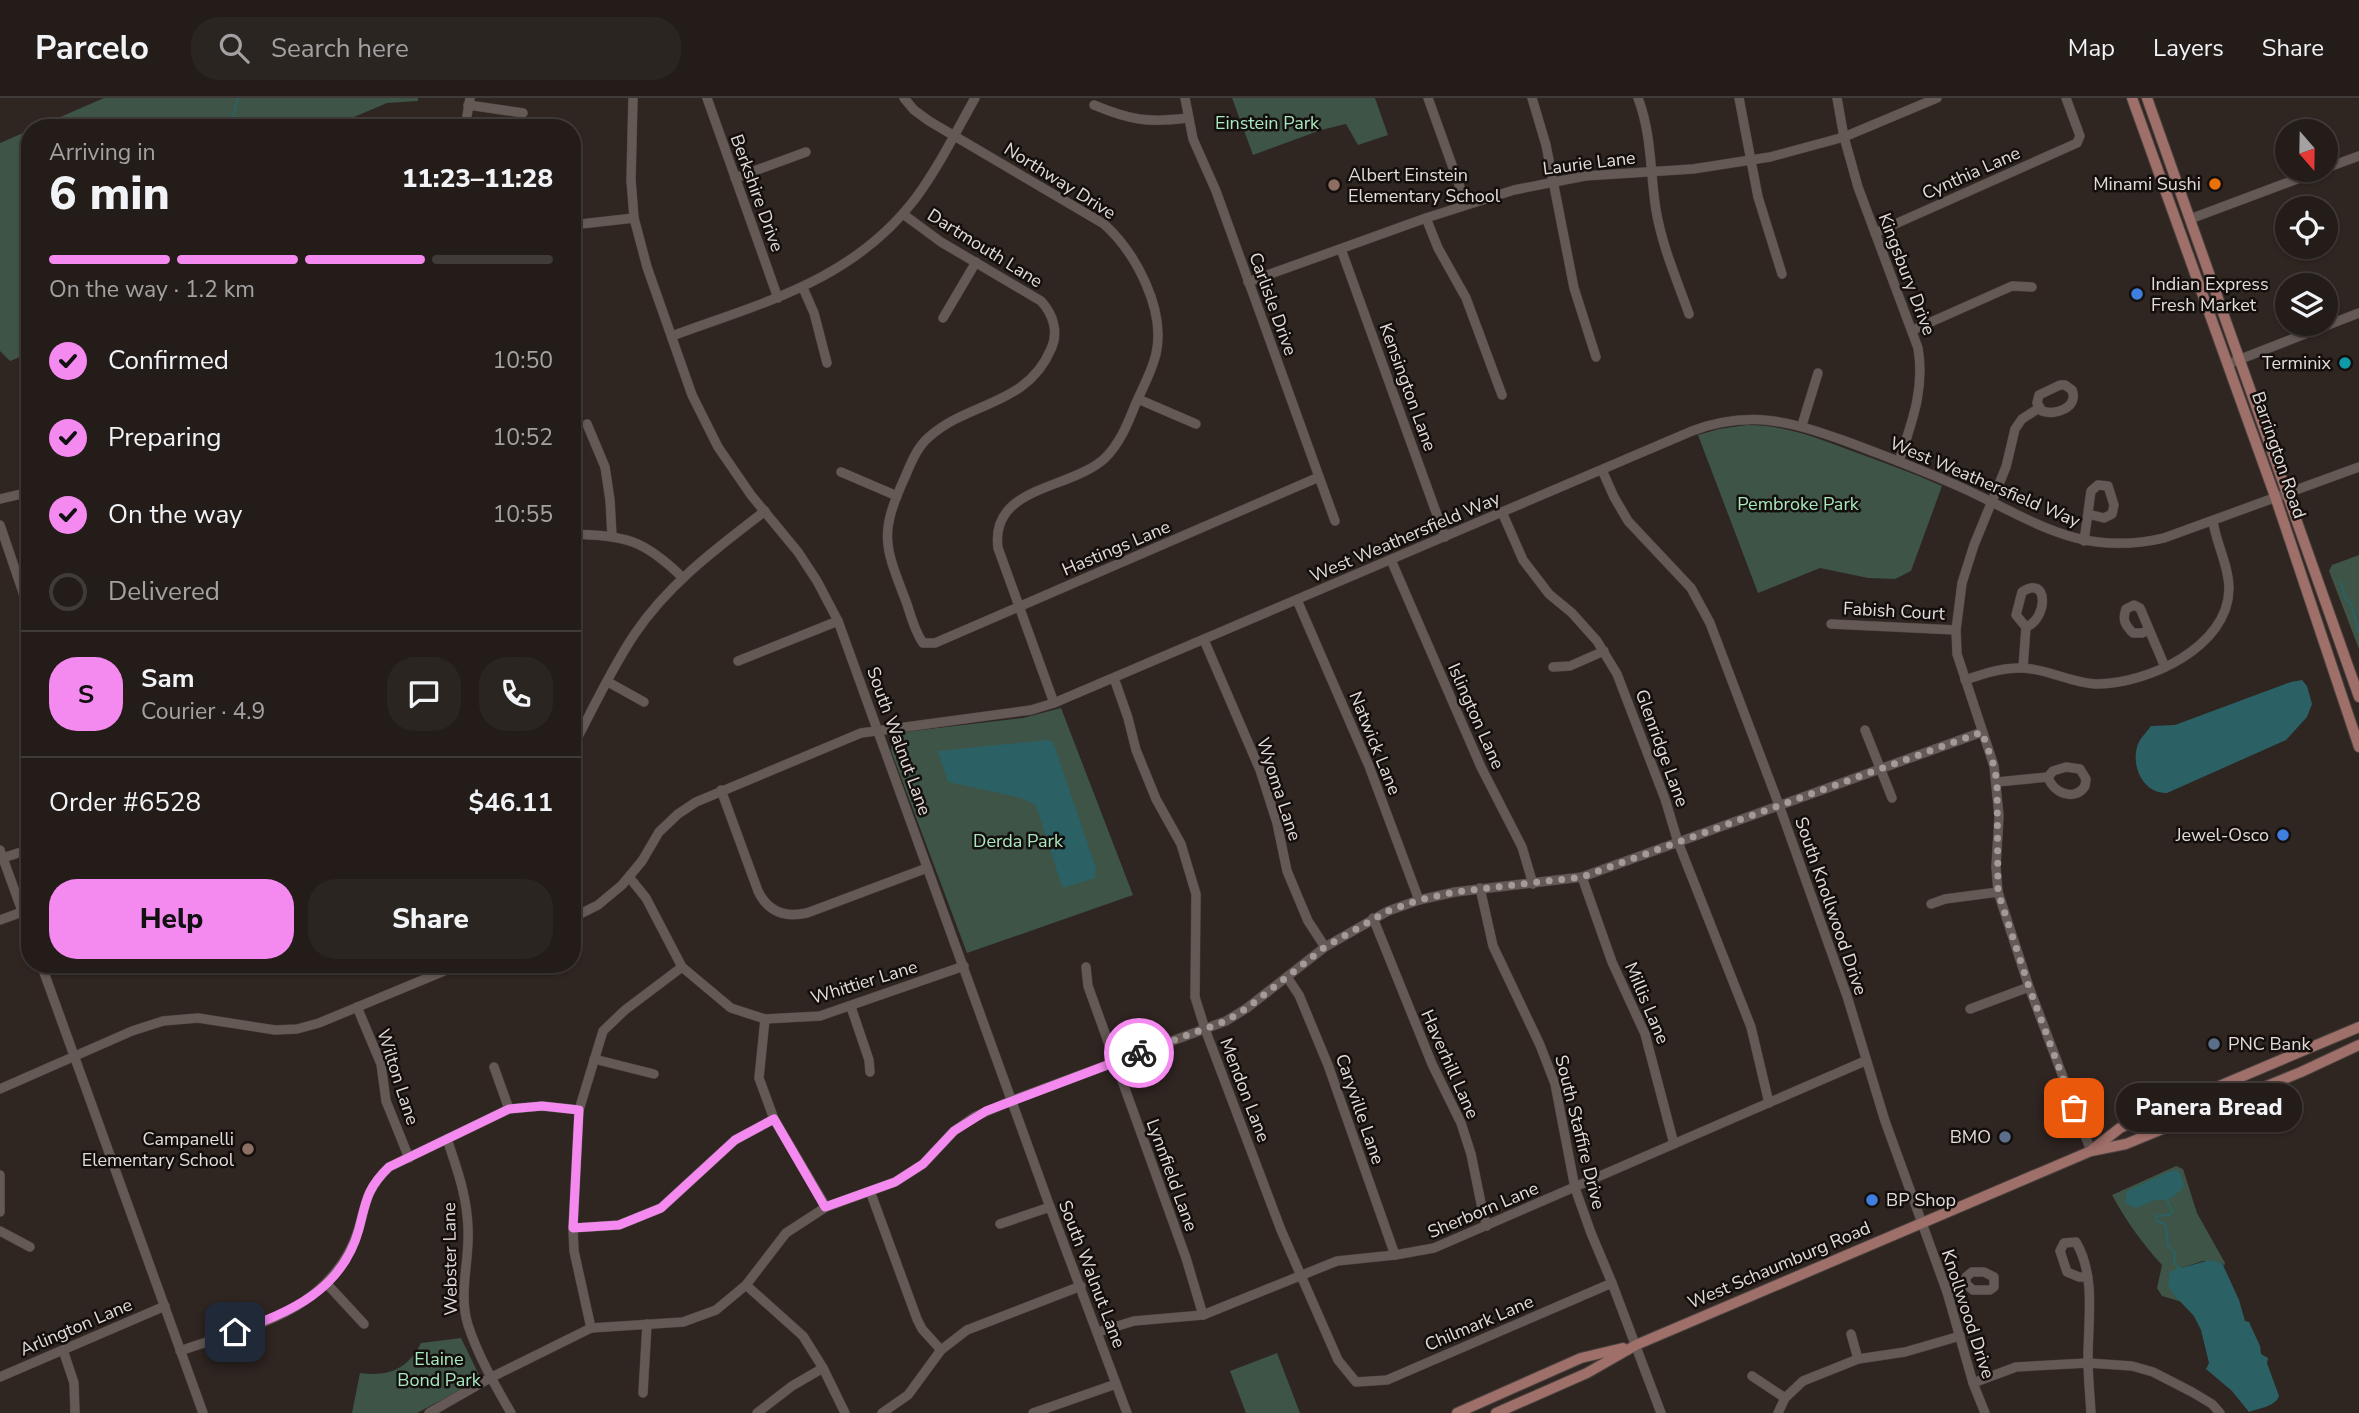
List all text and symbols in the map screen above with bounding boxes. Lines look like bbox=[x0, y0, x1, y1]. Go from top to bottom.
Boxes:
search box bbox=[191, 17, 681, 80]
text: Parcelo bbox=[35, 26, 149, 71]
icon: search bbox=[215, 29, 253, 67]
text: Search here bbox=[271, 31, 409, 66]
text: Map bbox=[2068, 32, 2115, 64]
text: Layers bbox=[2153, 32, 2224, 64]
text: Share bbox=[2262, 32, 2324, 64]
park label: Einstein Park bbox=[1215, 111, 1320, 135]
north arrow bbox=[2275, 119, 2338, 182]
map controls bbox=[2275, 119, 2338, 336]
street label: Berkshire Drive bbox=[725, 131, 789, 255]
text: Arriving in bbox=[49, 137, 156, 168]
street label: Northway Drive bbox=[1000, 137, 1120, 225]
street label: Cynthia Lane bbox=[1918, 141, 2024, 205]
street label: Laurie Lane bbox=[1541, 145, 1637, 181]
text: 11:23–11:28 bbox=[402, 161, 553, 196]
text: 6 min bbox=[49, 162, 170, 225]
place label: Albert Einstein Elementary School bbox=[1348, 163, 1501, 208]
place label: Minami Sushi bbox=[2093, 172, 2201, 196]
marker: Minami Sushi bbox=[2207, 176, 2223, 192]
marker: Albert Einstein Elementary School bbox=[1326, 177, 1342, 193]
button: locate bbox=[2275, 196, 2338, 259]
street label: Dartmouth Lane bbox=[923, 203, 1047, 293]
street label: Kingsbury Drive bbox=[1873, 209, 1941, 339]
street label: Carlisle Drive bbox=[1243, 249, 1303, 359]
place label: Indian Express Fresh Market bbox=[2151, 272, 2269, 317]
button: layers bbox=[2275, 273, 2338, 336]
text: On the way · 1.2 km bbox=[49, 274, 255, 305]
marker: Indian Express Fresh Market bbox=[2129, 286, 2145, 302]
street label: Kensington Lane bbox=[1374, 320, 1442, 454]
icon: check bbox=[49, 342, 87, 380]
text: Confirmed bbox=[108, 343, 229, 378]
text: 10:50 bbox=[493, 345, 553, 376]
place label: Terminix bbox=[2262, 351, 2332, 375]
marker: Terminix bbox=[2337, 355, 2353, 371]
street label: Barrington Road bbox=[2246, 388, 2312, 522]
icon: check bbox=[49, 419, 87, 457]
text: Preparing bbox=[108, 420, 221, 455]
text: 10:52 bbox=[493, 422, 553, 453]
street label: West Weathersfield Way bbox=[1886, 431, 2084, 533]
street label: West Weathersfield Way bbox=[1306, 486, 1504, 588]
park label: Pembroke Park bbox=[1737, 492, 1860, 516]
icon: check bbox=[49, 496, 87, 534]
text: On the way bbox=[108, 497, 242, 532]
text: 10:55 bbox=[493, 499, 553, 530]
street label: Hastings Lane bbox=[1058, 514, 1174, 582]
text: Delivered bbox=[108, 574, 220, 609]
street label: Fabish Court bbox=[1842, 596, 1946, 626]
button: chat bbox=[387, 657, 461, 731]
button: phone bbox=[479, 657, 553, 731]
street label: Islington Lane bbox=[1442, 659, 1510, 773]
text: Sam bbox=[141, 661, 194, 696]
street label: South Walnut Lane bbox=[861, 663, 937, 819]
text: S bbox=[78, 677, 94, 712]
street label: Glenridge Lane bbox=[1630, 686, 1694, 810]
street label: Natwick Lane bbox=[1343, 688, 1407, 798]
text: Courier · 4.9 bbox=[141, 696, 265, 727]
street label: Wyoma Lane bbox=[1251, 734, 1307, 844]
text: Order #6528 bbox=[49, 785, 201, 820]
text: $46.11 bbox=[469, 785, 553, 820]
street label: South Knollwood Drive bbox=[1789, 814, 1873, 998]
place label: Jewel-Osco bbox=[2175, 823, 2269, 847]
marker: Jewel-Osco bbox=[2275, 827, 2291, 843]
park label: Derda Park bbox=[973, 829, 1064, 853]
button: Help bbox=[49, 879, 294, 959]
button: Share bbox=[308, 879, 553, 959]
street label: Whittier Lane bbox=[808, 954, 920, 1010]
street label: Millis Lane bbox=[1619, 958, 1675, 1048]
street label: Haverhill Lane bbox=[1415, 1006, 1485, 1122]
courier bbox=[1104, 1018, 1174, 1088]
street label: Wilton Lane bbox=[371, 1026, 425, 1128]
place label: PNC Bank bbox=[2228, 1032, 2311, 1056]
icon: bike bbox=[1120, 1034, 1158, 1072]
street label: Mendon Lane bbox=[1214, 1035, 1276, 1145]
marker: PNC Bank bbox=[2206, 1036, 2222, 1052]
street label: Caryville Lane bbox=[1330, 1051, 1390, 1167]
street label: South Staffire Drive bbox=[1549, 1052, 1611, 1212]
pin bbox=[2044, 1078, 2104, 1138]
callout: Panera Bread bbox=[2116, 1084, 2302, 1132]
icon: bag bbox=[2055, 1089, 2093, 1127]
text: Panera Bread bbox=[2135, 1092, 2283, 1123]
street label: Lynnfield Lane bbox=[1141, 1116, 1203, 1234]
place label: BMO bbox=[1950, 1125, 1991, 1149]
place label: Campanelli Elementary School bbox=[82, 1127, 235, 1172]
marker: BMO bbox=[1997, 1129, 2013, 1145]
marker: Campanelli Elementary School bbox=[240, 1141, 256, 1157]
street label: Sherborn Lane bbox=[1424, 1176, 1542, 1244]
place label: BP Shop bbox=[1886, 1188, 1956, 1212]
marker: BP Shop bbox=[1864, 1192, 1880, 1208]
street label: South Walnut Lane bbox=[1053, 1197, 1131, 1351]
street label: Webster Lane bbox=[437, 1202, 463, 1316]
street label: West Schaumburg Road bbox=[1684, 1216, 1874, 1314]
street label: Knollwood Drive bbox=[1936, 1246, 2000, 1382]
street label: Chilmark Lane bbox=[1421, 1289, 1537, 1357]
street label: Arlington Lane bbox=[16, 1293, 136, 1361]
pin bbox=[205, 1302, 265, 1362]
icon: home bbox=[216, 1313, 254, 1351]
park label: Elaine Bond Park bbox=[397, 1347, 482, 1392]

